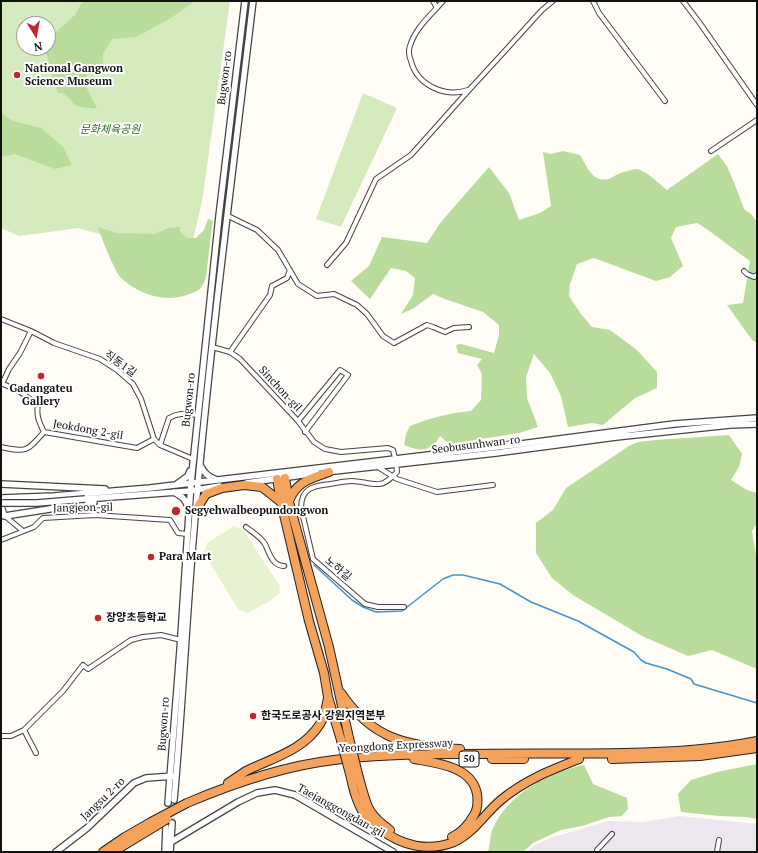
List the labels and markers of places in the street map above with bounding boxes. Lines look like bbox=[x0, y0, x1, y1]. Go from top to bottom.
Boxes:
place label: National Gangwon Science Museum bbox=[25, 62, 123, 88]
marker: National Gangwon Science Museum bbox=[12, 70, 22, 80]
marker: Gadangateu Gallery bbox=[36, 371, 46, 381]
place label: Gadangateu Gallery bbox=[9, 382, 73, 408]
place label: Segyehwalbeopundongwon bbox=[185, 504, 328, 518]
marker: Segyehwalbeopundongwon bbox=[170, 505, 182, 517]
place label: Para Mart bbox=[159, 550, 211, 564]
marker: Para Mart bbox=[146, 552, 156, 562]
place label: 장양초등학교 bbox=[106, 611, 167, 625]
marker: 장양초등학교 bbox=[93, 613, 103, 623]
place label: 한국도로공사 강원지역본부 bbox=[261, 709, 385, 723]
marker: 한국도로공사 강원지역본부 bbox=[248, 711, 258, 721]

